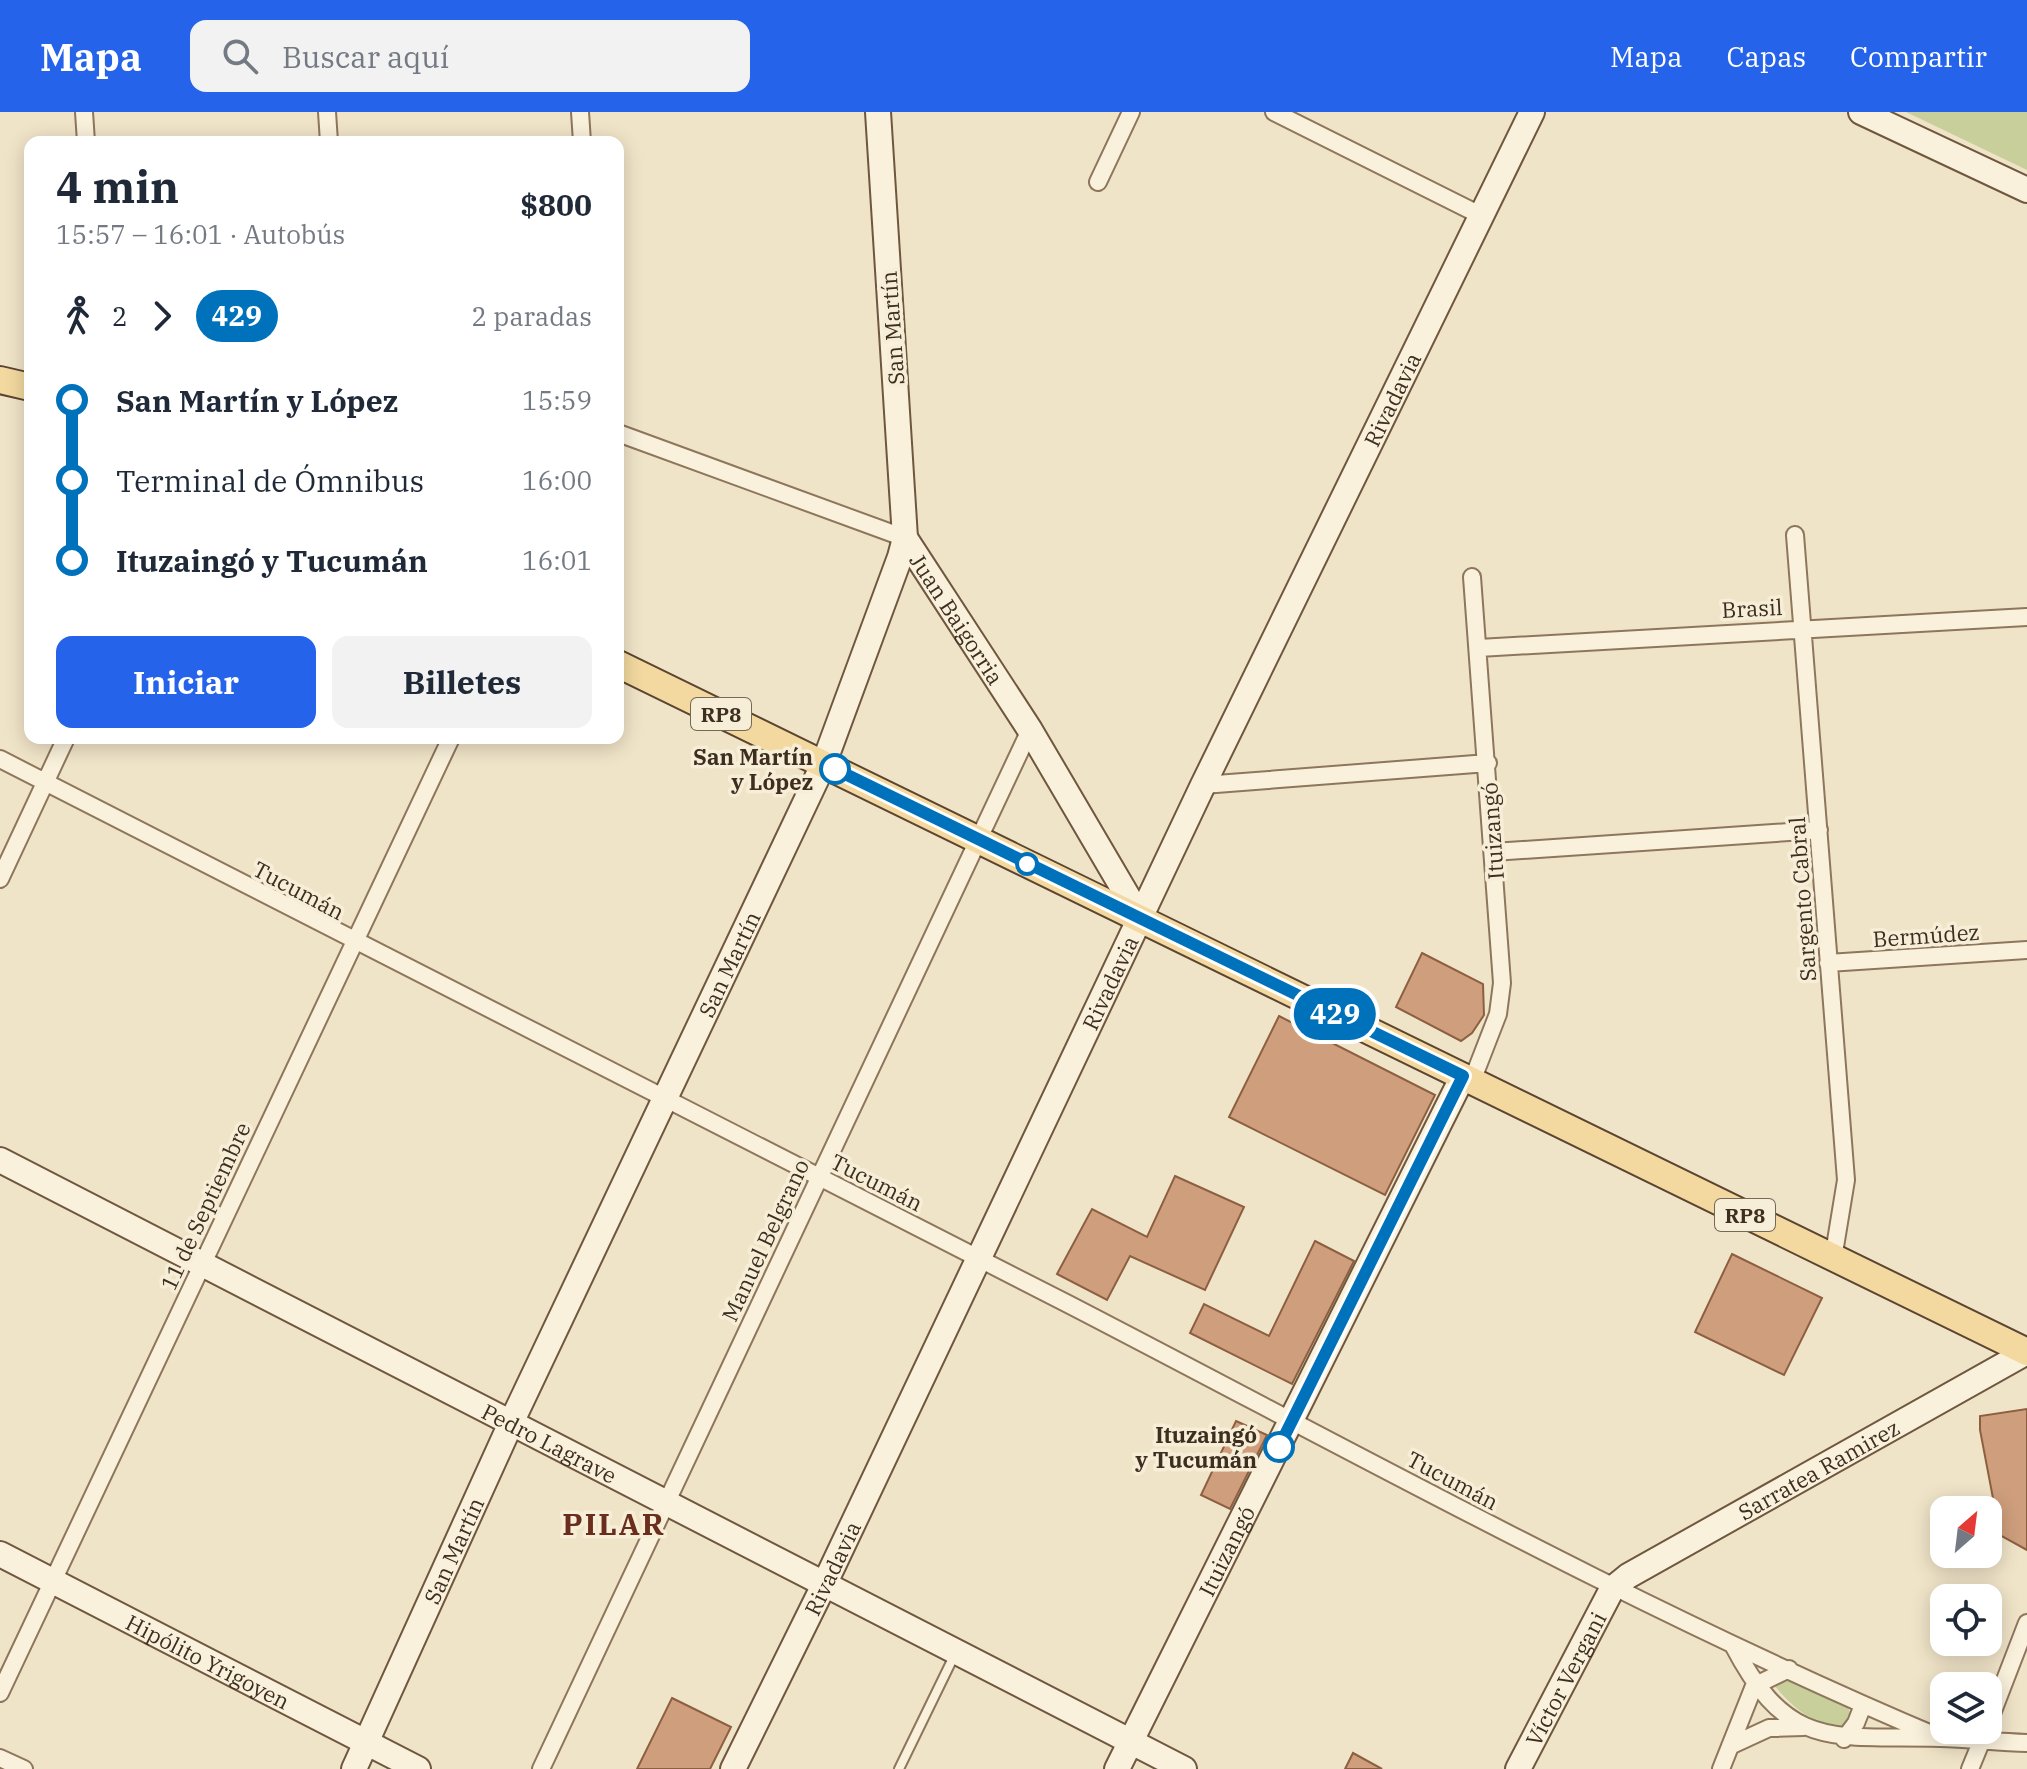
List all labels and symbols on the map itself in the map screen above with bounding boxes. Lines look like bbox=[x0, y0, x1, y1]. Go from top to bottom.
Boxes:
street label: San Martín bbox=[874, 270, 910, 386]
street label: Rivadavia bbox=[1356, 347, 1427, 451]
street label: Juan Baigorria bbox=[904, 547, 1011, 690]
street label: Brasil bbox=[1721, 592, 1783, 624]
road number: RP8 bbox=[691, 698, 751, 730]
place label: San Martín y López bbox=[693, 742, 813, 796]
marker: San Martín y López bbox=[820, 754, 850, 784]
street label: Ituizangó bbox=[1474, 781, 1510, 881]
street label: Sargento Cabral bbox=[1782, 816, 1822, 982]
unlabelled marker bbox=[1016, 853, 1038, 875]
street label: Tucumán bbox=[248, 854, 350, 926]
street label: San Martín bbox=[691, 906, 766, 1022]
street label: Bermúdez bbox=[1872, 917, 1980, 953]
street label: Rivadavia bbox=[1075, 931, 1144, 1034]
line badge: 429 bbox=[1289, 988, 1381, 1040]
street label: 11 de Septiembre bbox=[153, 1117, 257, 1295]
street label: Tucumán bbox=[826, 1146, 928, 1218]
street label: Manuel Belgrano bbox=[715, 1154, 815, 1326]
road number: RP8 bbox=[1715, 1199, 1775, 1231]
street label: Pedro Lagrave bbox=[477, 1396, 622, 1489]
street label: Sarratea Ramirez bbox=[1733, 1412, 1904, 1526]
place label: Ituzaingó y Tucumán bbox=[1134, 1420, 1257, 1474]
marker: Ituzaingó y Tucumán bbox=[1264, 1432, 1294, 1462]
street label: Tucumán bbox=[1402, 1444, 1504, 1516]
street label: San Martín bbox=[416, 1493, 490, 1608]
north arrow bbox=[1930, 1496, 2002, 1568]
street label: Ituizangó bbox=[1191, 1501, 1261, 1601]
district label: PILAR bbox=[562, 1504, 666, 1543]
street label: Rivadavia bbox=[797, 1516, 867, 1620]
street label: Víctor Vergani bbox=[1518, 1606, 1612, 1751]
street label: Hipólito Yrigoyen bbox=[121, 1607, 295, 1715]

